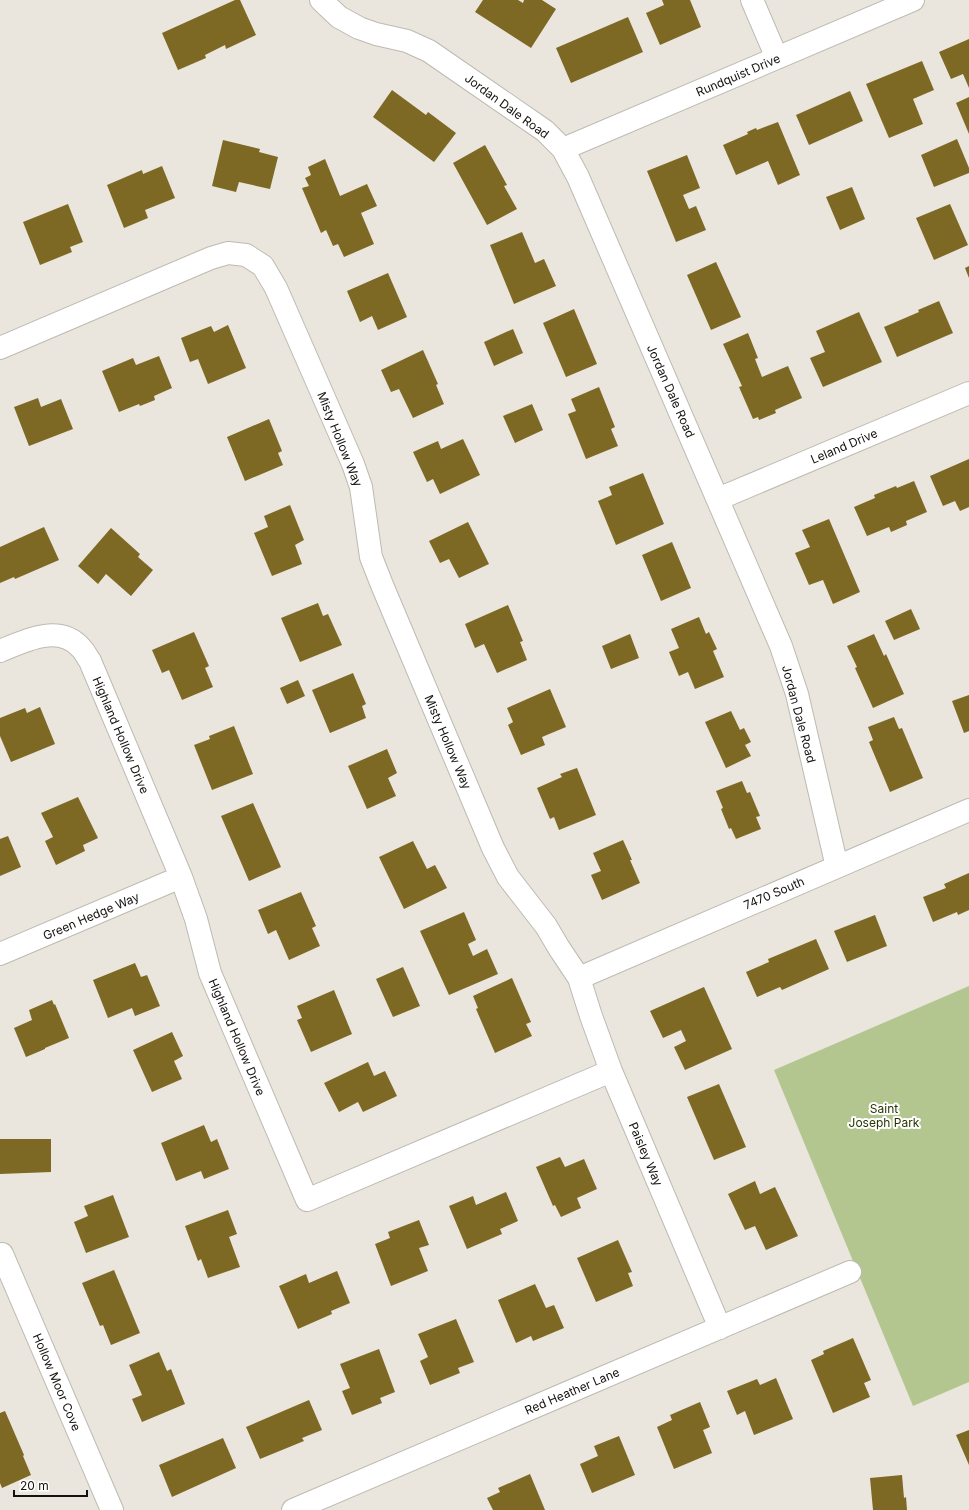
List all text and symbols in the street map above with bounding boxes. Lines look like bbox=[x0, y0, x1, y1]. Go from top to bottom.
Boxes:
street label: Rundquist Drive bbox=[694, 51, 782, 99]
street label: Jordan Dale Road bbox=[462, 70, 552, 142]
street label: Jordan Dale Road bbox=[644, 342, 698, 440]
street label: Misty Hollow Way bbox=[314, 389, 366, 489]
street label: Leland Drive bbox=[808, 425, 880, 467]
street label: Jordan Dale Road bbox=[779, 663, 819, 765]
street label: Highland Hollow Drive bbox=[90, 674, 152, 796]
street label: Misty Hollow Way bbox=[421, 693, 475, 792]
street label: 7470 South bbox=[741, 874, 807, 912]
street label: Green Hedge Way bbox=[41, 889, 142, 943]
street label: Highland Hollow Drive bbox=[206, 976, 268, 1098]
park label: Saint Joseph Park bbox=[849, 1101, 920, 1130]
street label: Paisley Way bbox=[626, 1120, 666, 1188]
street label: Hollow Moor Cove bbox=[30, 1331, 84, 1433]
street label: Red Heather Lane bbox=[522, 1364, 622, 1418]
scale bar bbox=[14, 1472, 87, 1498]
text: 20 m bbox=[20, 1478, 49, 1493]

